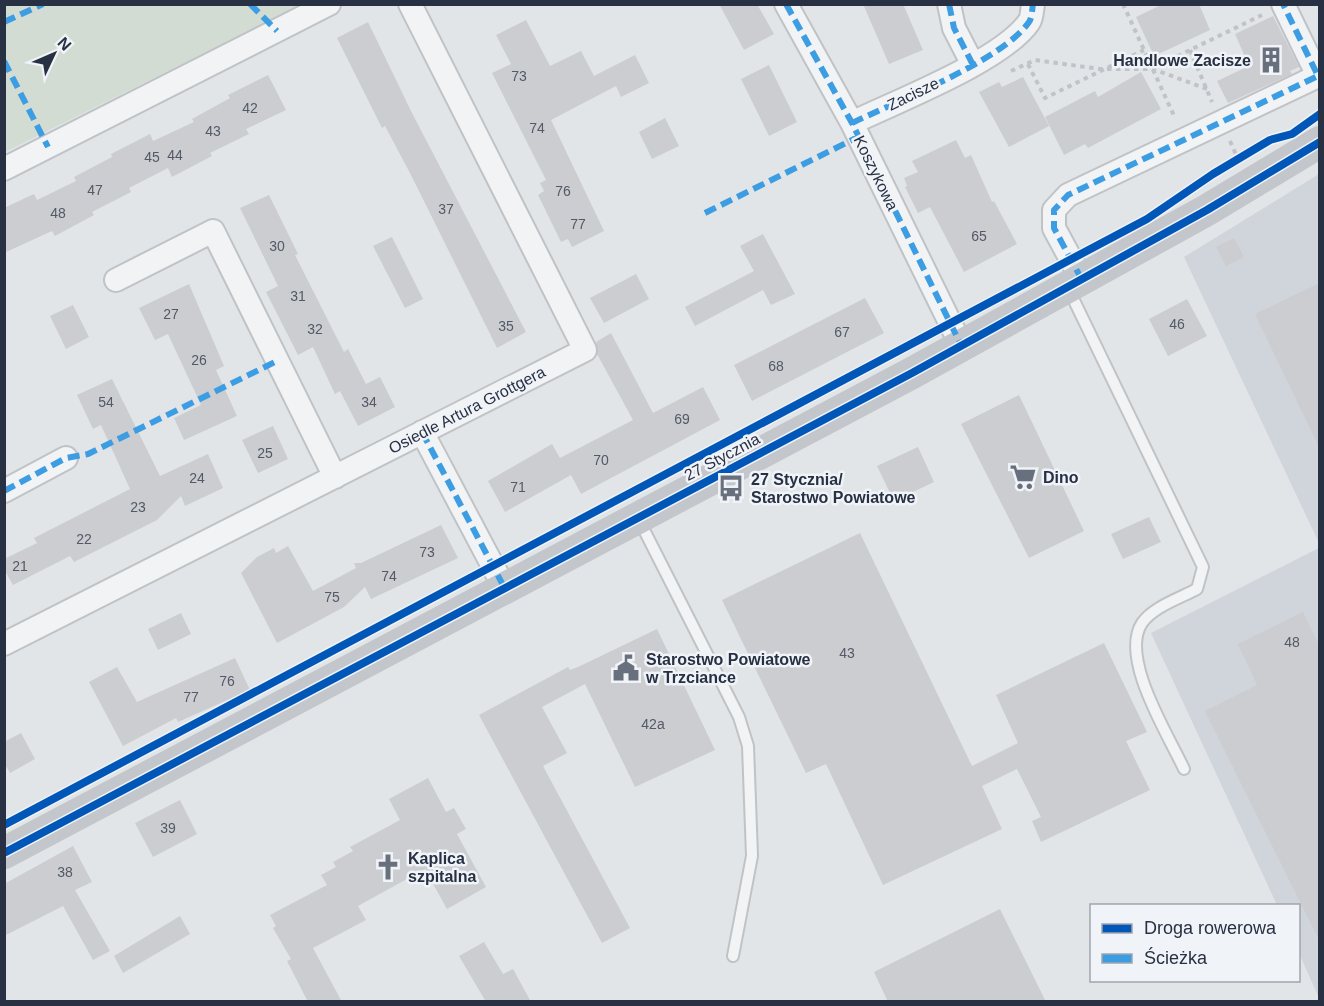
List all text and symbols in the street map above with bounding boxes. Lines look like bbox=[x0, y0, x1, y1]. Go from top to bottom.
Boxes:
north arrow bbox=[24, 24, 84, 84]
text: N bbox=[54, 34, 75, 54]
building icon: Handlowe Zacisze bbox=[1256, 45, 1286, 75]
place label: Handlowe Zacisze bbox=[1113, 52, 1251, 69]
house number: 73 bbox=[511, 68, 527, 84]
street label: Zacisze bbox=[885, 74, 942, 114]
house number: 42 bbox=[242, 100, 258, 116]
house number: 74 bbox=[529, 120, 545, 136]
house number: 43 bbox=[205, 123, 221, 139]
street label: Koszykowa bbox=[851, 133, 901, 213]
house number: 44 bbox=[167, 147, 183, 163]
house number: 45 bbox=[144, 149, 160, 165]
house number: 47 bbox=[87, 182, 103, 198]
house number: 76 bbox=[555, 183, 571, 199]
house number: 37 bbox=[438, 201, 454, 217]
house number: 48 bbox=[50, 205, 66, 221]
house number: 77 bbox=[570, 216, 586, 232]
house number: 65 bbox=[971, 228, 987, 244]
house number: 30 bbox=[269, 238, 285, 254]
house number: 31 bbox=[290, 288, 306, 304]
house number: 27 bbox=[163, 306, 179, 322]
house number: 46 bbox=[1169, 316, 1185, 332]
house number: 35 bbox=[498, 318, 514, 334]
house number: 32 bbox=[307, 321, 323, 337]
house number: 67 bbox=[834, 324, 850, 340]
house number: 26 bbox=[191, 352, 207, 368]
house number: 68 bbox=[768, 358, 784, 374]
street label: Osiedle Artura Grottgera bbox=[386, 363, 548, 457]
house number: 54 bbox=[98, 394, 114, 410]
house number: 34 bbox=[361, 394, 377, 410]
house number: 69 bbox=[674, 411, 690, 427]
street label: 27 Stycznia bbox=[681, 430, 763, 484]
house number: 25 bbox=[257, 445, 273, 461]
house number: 70 bbox=[593, 452, 609, 468]
supermarket icon: Dino bbox=[1008, 462, 1038, 492]
place label: Dino bbox=[1043, 469, 1079, 486]
house number: 24 bbox=[189, 470, 205, 486]
place label: 27 Stycznia/ Starostwo Powiatowe bbox=[751, 471, 916, 506]
bus stop icon: 27 Stycznia/ Starostwo Powiatowe bbox=[716, 473, 746, 503]
house number: 71 bbox=[510, 479, 526, 495]
house number: 23 bbox=[130, 499, 146, 515]
house number: 22 bbox=[76, 531, 92, 547]
house number: 73 bbox=[419, 544, 435, 560]
house number: 21 bbox=[12, 558, 28, 574]
house number: 74 bbox=[381, 568, 397, 584]
house number: 75 bbox=[324, 589, 340, 605]
house number: 48 bbox=[1284, 634, 1300, 650]
house number: 43 bbox=[839, 645, 855, 661]
place label: Starostwo Powiatowe w Trzciance bbox=[645, 651, 811, 686]
public building icon: Starostwo Powiatowe w Trzciance bbox=[611, 653, 641, 683]
house number: 76 bbox=[219, 673, 235, 689]
house number: 77 bbox=[183, 689, 199, 705]
house number: 42a bbox=[641, 716, 665, 732]
house number: 39 bbox=[160, 820, 176, 836]
place label: Kaplica szpitalna bbox=[408, 850, 477, 885]
church icon: Kaplica szpitalna bbox=[373, 852, 403, 882]
house number: 38 bbox=[57, 864, 73, 880]
legend bbox=[1090, 904, 1300, 982]
text: Droga rowerowa bbox=[1144, 918, 1277, 938]
text: Ścieżka bbox=[1144, 947, 1208, 968]

